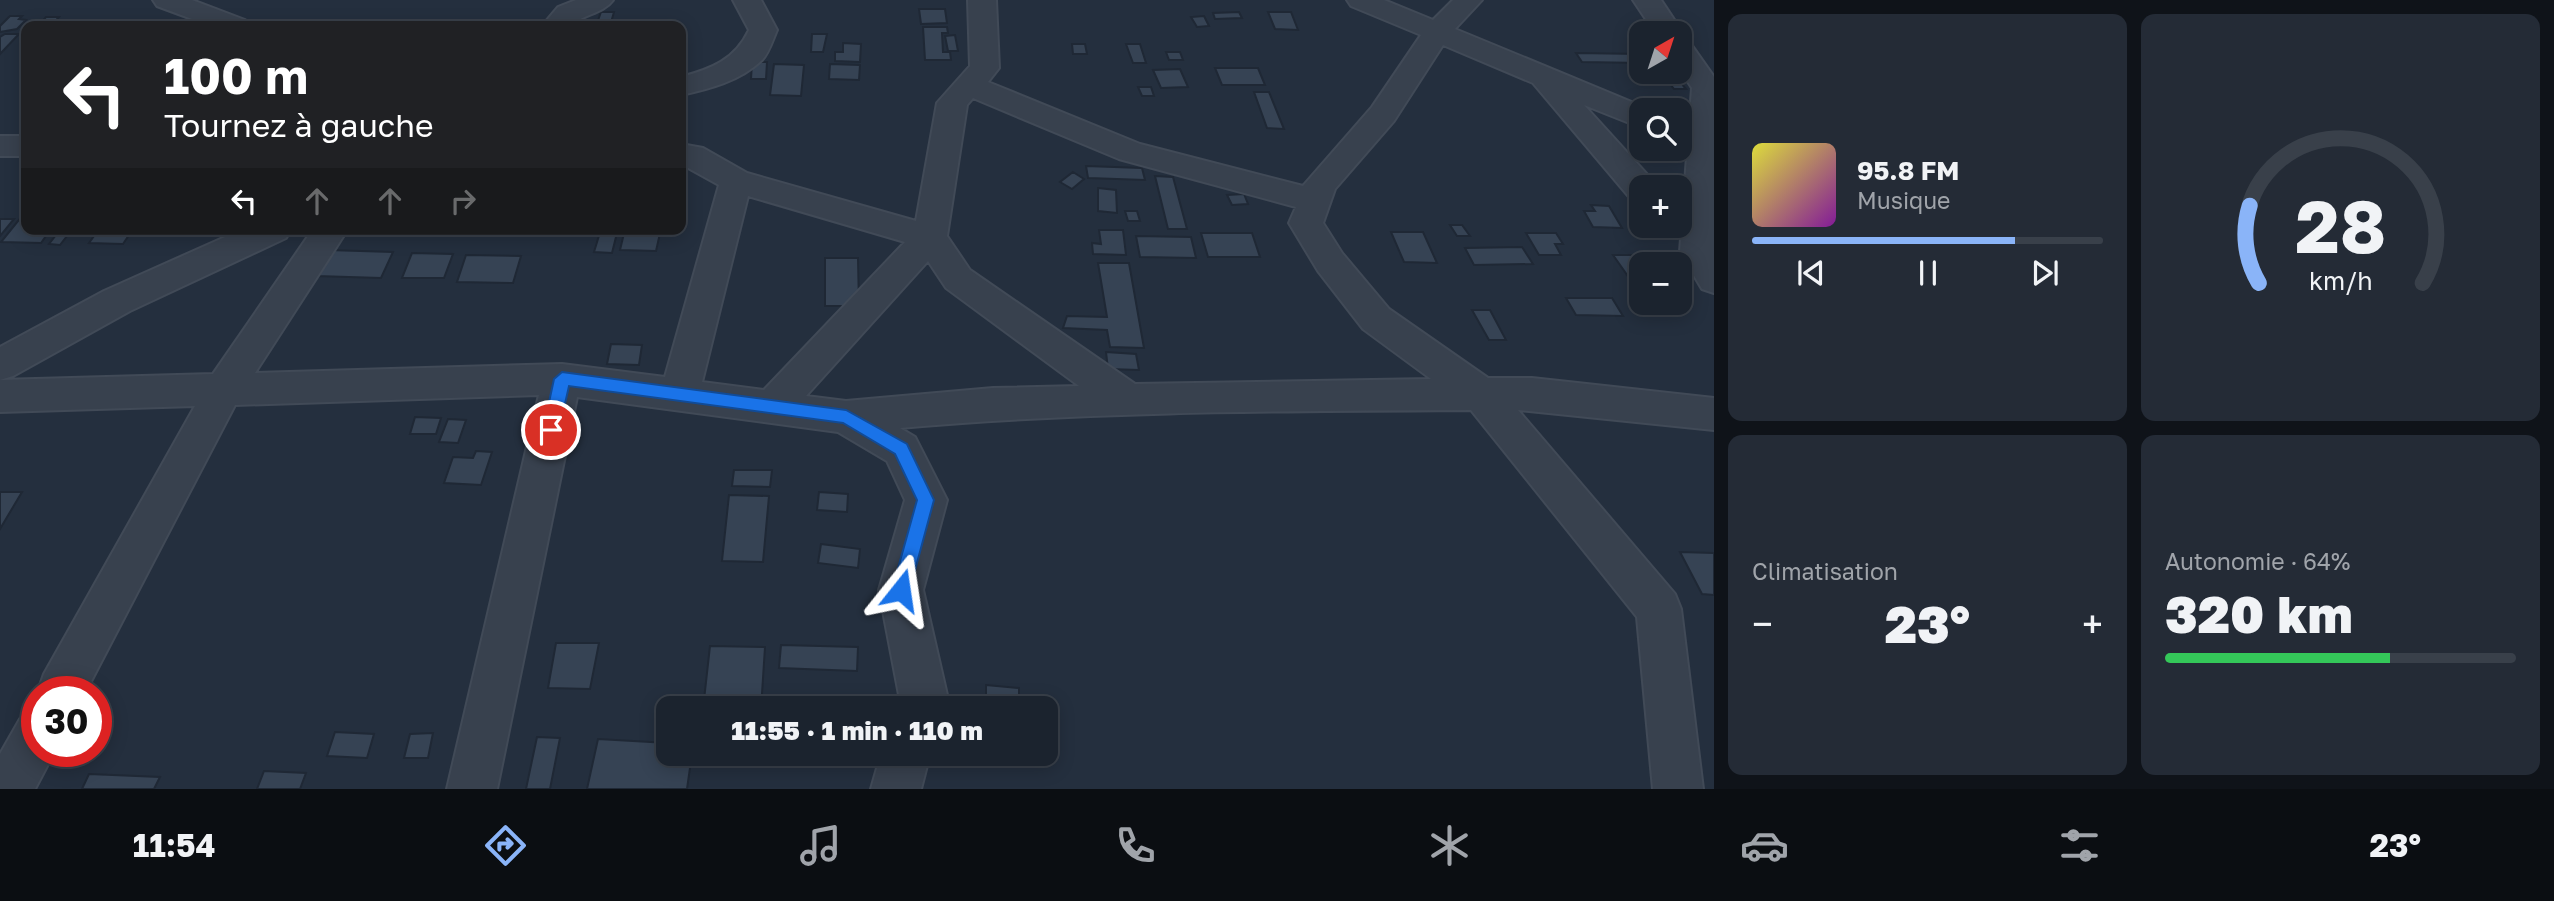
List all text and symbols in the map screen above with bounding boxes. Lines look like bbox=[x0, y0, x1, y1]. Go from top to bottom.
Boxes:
north arrow bbox=[1629, 21, 1692, 84]
map controls bbox=[1629, 21, 1692, 315]
text: 100 m bbox=[164, 46, 308, 105]
icon: left bbox=[49, 49, 140, 140]
button: search bbox=[1629, 98, 1692, 161]
text: Tournez à gauche bbox=[164, 106, 433, 144]
text: 95.8 FM bbox=[1857, 155, 1959, 186]
button: + bbox=[1629, 175, 1692, 238]
icon: left bbox=[225, 182, 263, 220]
icon: ahead bbox=[298, 182, 336, 220]
icon: ahead bbox=[371, 182, 409, 220]
icon: right bbox=[444, 182, 482, 220]
text: 28 bbox=[2295, 183, 2386, 270]
text: Musique bbox=[1857, 186, 1950, 214]
button: − bbox=[1629, 252, 1692, 315]
icon: previous bbox=[1792, 254, 1830, 292]
icon: pause bbox=[1909, 254, 1947, 292]
icon: next bbox=[2026, 254, 2064, 292]
text: km/h bbox=[2309, 265, 2372, 296]
pin bbox=[521, 400, 581, 460]
icon: arrive bbox=[532, 411, 570, 449]
text: Autonomie · 64% bbox=[2165, 547, 2350, 575]
position arrow bbox=[864, 553, 938, 627]
text: Climatisation bbox=[1752, 557, 1898, 585]
text: 320 km bbox=[2165, 582, 2353, 644]
text: 23° bbox=[1885, 592, 1970, 654]
text: − bbox=[1752, 601, 1773, 646]
text: + bbox=[2082, 601, 2103, 646]
speed limit sign: 30 bbox=[21, 676, 112, 767]
text: 11:55 · 1 min · 110 m bbox=[731, 715, 983, 746]
icon: directions bbox=[481, 821, 530, 870]
icon: music bbox=[796, 821, 845, 870]
icon: phone bbox=[1111, 821, 1160, 870]
icon: climate bbox=[1425, 821, 1474, 870]
icon: car bbox=[1740, 821, 1789, 870]
icon: filters bbox=[2055, 821, 2104, 870]
text: 11:54 bbox=[133, 826, 216, 864]
text: 23° bbox=[2370, 826, 2421, 864]

